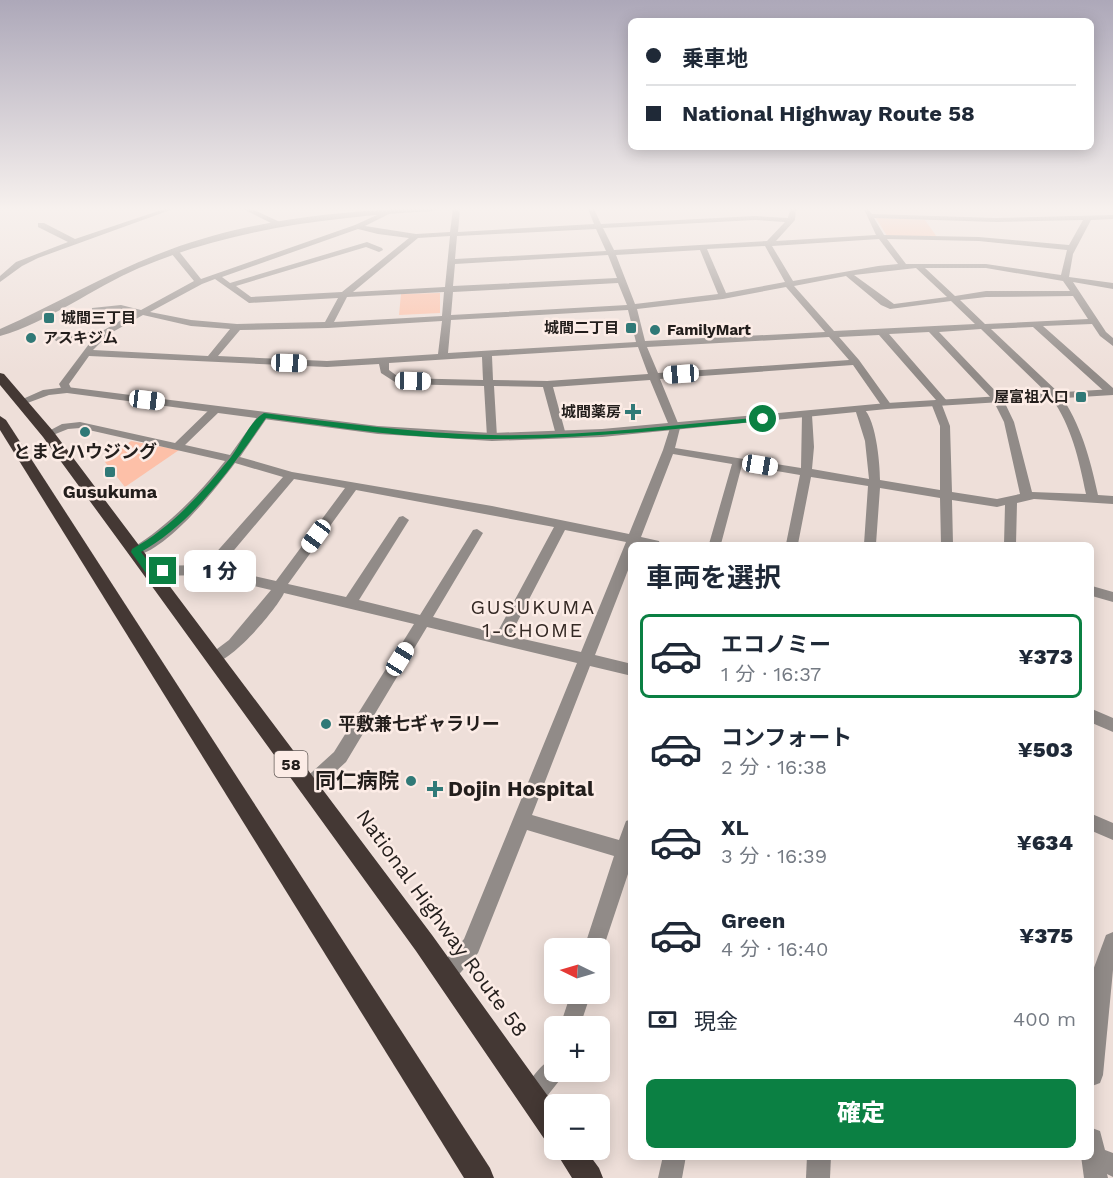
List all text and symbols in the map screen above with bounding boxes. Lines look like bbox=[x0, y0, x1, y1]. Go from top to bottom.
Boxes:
text: 乗車地 bbox=[682, 46, 748, 71]
text: National Highway Route 58 bbox=[682, 101, 975, 126]
place label: 城間三丁目 bbox=[61, 309, 136, 327]
marker: 城間三丁目 bbox=[42, 311, 56, 325]
place label: 城間二丁目 bbox=[544, 319, 619, 337]
marker: 城間二丁目 bbox=[624, 321, 638, 335]
place label: FamilyMart bbox=[667, 321, 751, 339]
marker: FamilyMart bbox=[648, 323, 662, 337]
place label: アスキジム bbox=[43, 329, 118, 347]
marker: アスキジム bbox=[24, 331, 38, 345]
car bbox=[271, 353, 307, 373]
car bbox=[662, 364, 700, 384]
car bbox=[395, 372, 431, 390]
place label: 屋富祖入口 bbox=[994, 388, 1069, 406]
car bbox=[128, 389, 166, 411]
marker: 屋富祖入口 bbox=[1074, 390, 1088, 404]
place label: 城間薬房 bbox=[561, 403, 621, 421]
marker: 城間薬房 bbox=[626, 405, 640, 419]
route start bbox=[749, 405, 776, 432]
marker: とまとハウジング bbox=[78, 425, 92, 439]
place label: とまとハウジング bbox=[13, 441, 157, 462]
car bbox=[741, 453, 779, 477]
marker: Gusukuma bbox=[103, 465, 117, 479]
place label: Gusukuma bbox=[63, 481, 158, 502]
car bbox=[298, 516, 334, 556]
callout: 1 分 bbox=[184, 550, 256, 592]
route end bbox=[149, 557, 176, 584]
text: 1 分 bbox=[203, 559, 237, 583]
text: 車両を選択 bbox=[646, 562, 781, 594]
district label: GUSUKUMA 1-CHOME bbox=[470, 595, 596, 642]
icon: car bbox=[649, 629, 703, 683]
text: エコノミー bbox=[721, 632, 831, 657]
car bbox=[383, 639, 417, 679]
text: ¥373 bbox=[1018, 644, 1073, 669]
text: 1 分 · 16:37 bbox=[721, 662, 821, 686]
place label: 平敷兼七ギャラリー bbox=[338, 713, 500, 734]
marker: 平敷兼七ギャラリー bbox=[319, 717, 333, 731]
icon: car bbox=[649, 722, 703, 776]
text: コンフォート bbox=[721, 725, 852, 750]
text: ¥503 bbox=[1018, 737, 1073, 762]
road number: 58 bbox=[274, 751, 308, 777]
text: 2 分 · 16:38 bbox=[721, 755, 827, 779]
place label: 同仁病院 bbox=[315, 768, 399, 793]
marker: 同仁病院 bbox=[404, 774, 418, 788]
place label: Dojin Hospital bbox=[448, 776, 594, 801]
marker: Dojin Hospital bbox=[426, 780, 444, 798]
street label: National Highway Route 58 bbox=[351, 804, 533, 1041]
icon: car bbox=[649, 815, 703, 869]
text: XL bbox=[721, 815, 749, 840]
text: ¥634 bbox=[1017, 830, 1073, 855]
text: 3 分 · 16:39 bbox=[721, 844, 827, 868]
icon: car bbox=[649, 908, 703, 962]
text: Green bbox=[721, 908, 785, 933]
text: ¥375 bbox=[1019, 923, 1073, 948]
text: 4 分 · 16:40 bbox=[721, 937, 828, 961]
north arrow bbox=[544, 938, 610, 1004]
map controls bbox=[544, 938, 610, 1160]
icon: cash bbox=[646, 1003, 679, 1036]
text: 400 m bbox=[1013, 1007, 1076, 1031]
text: 現金 bbox=[694, 1009, 738, 1034]
button: + bbox=[544, 1016, 610, 1082]
button: 確定 bbox=[646, 1079, 1076, 1148]
button: − bbox=[544, 1094, 610, 1160]

